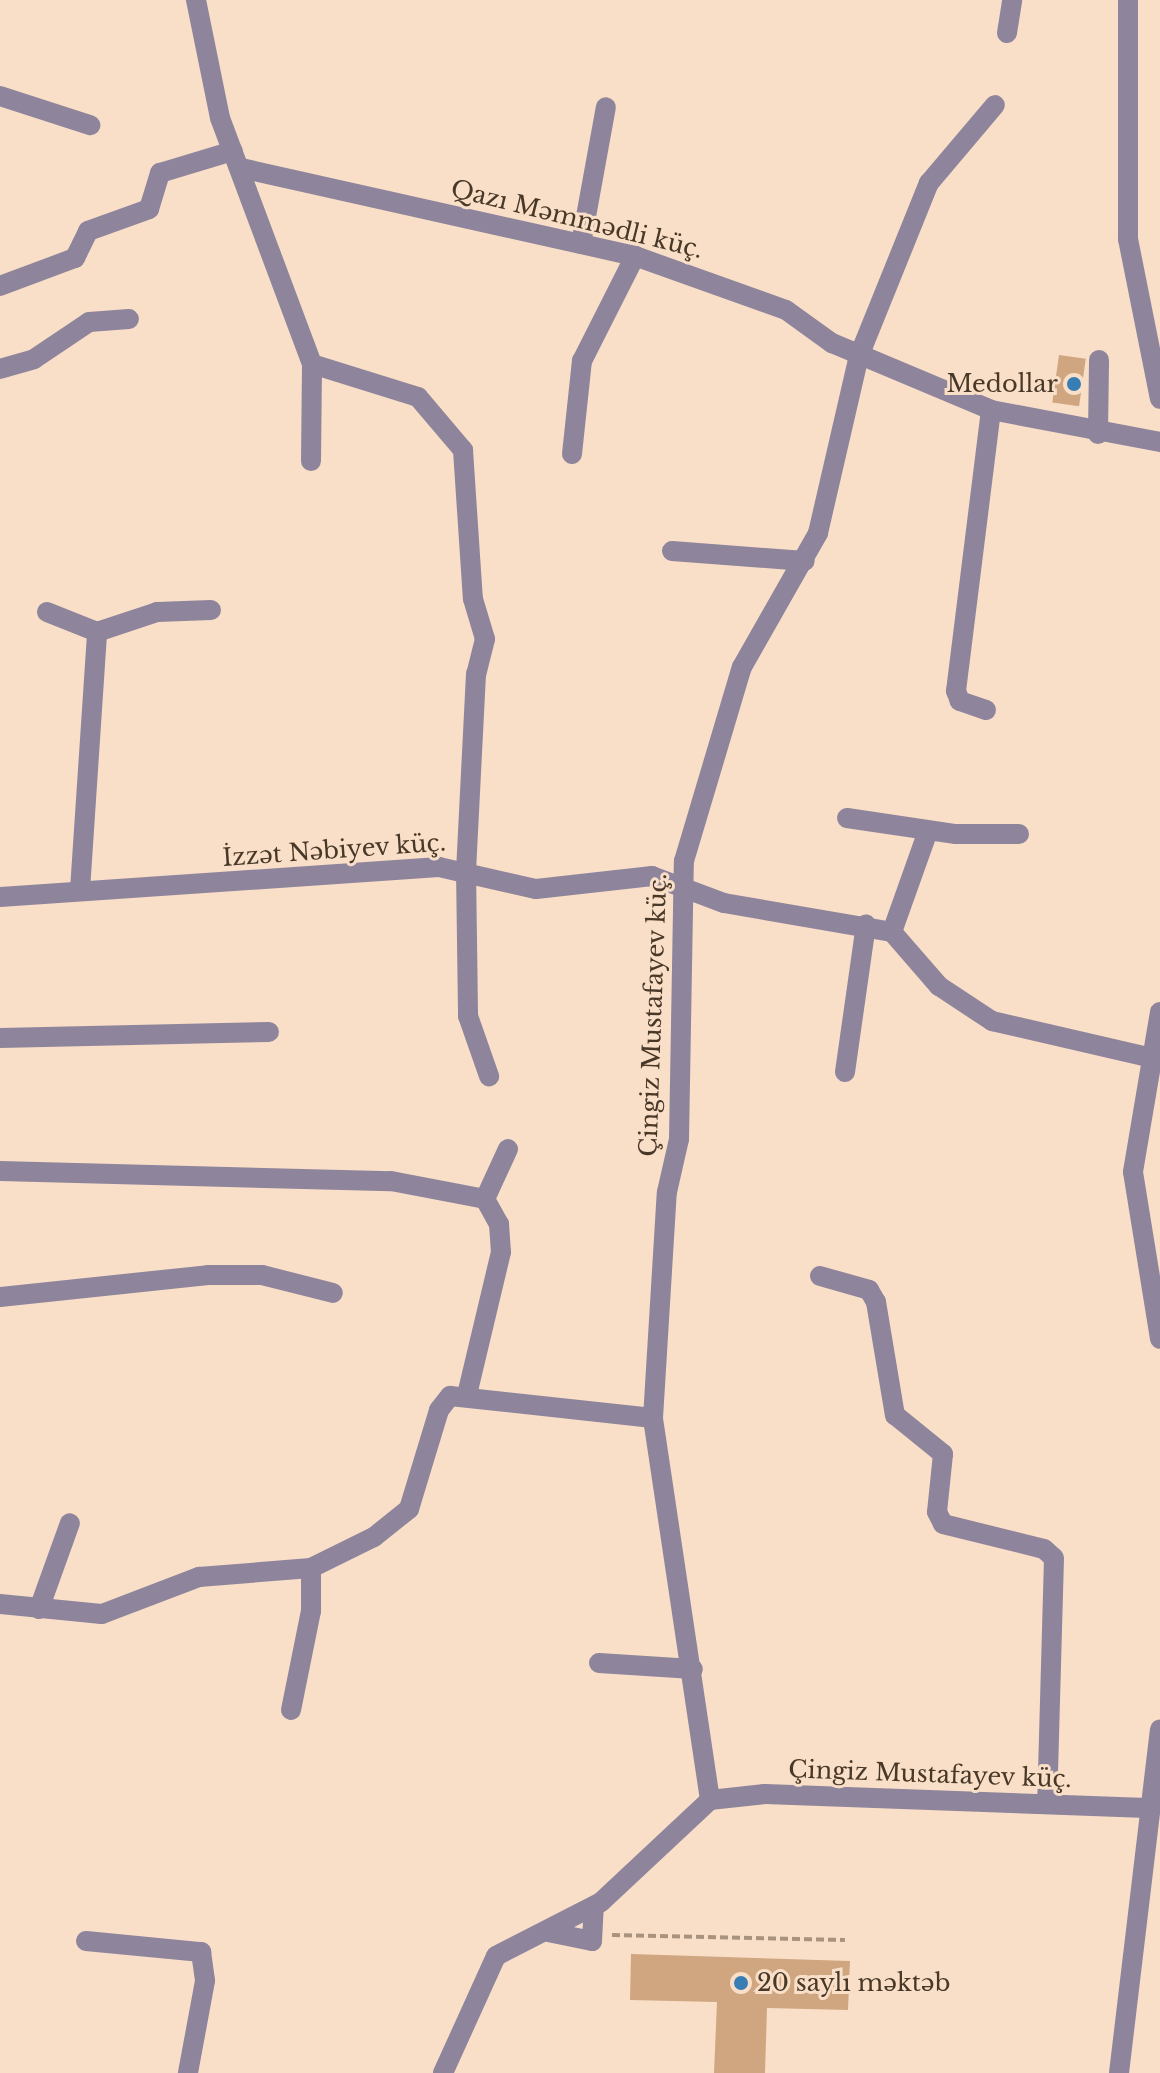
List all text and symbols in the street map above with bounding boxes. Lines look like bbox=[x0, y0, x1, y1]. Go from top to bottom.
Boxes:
street label: Qazı Məmmədli küç. bbox=[448, 174, 706, 264]
place label: Medollar bbox=[946, 370, 1058, 398]
marker: Medollar bbox=[1065, 375, 1083, 393]
street label: İzzət Nəbiyev küç. bbox=[221, 828, 447, 872]
street label: Çingiz Mustafayev küç. bbox=[634, 872, 672, 1158]
street label: Çingiz Mustafayev küç. bbox=[787, 1755, 1073, 1793]
place label: 20 saylı məktəb bbox=[757, 1969, 950, 1997]
marker: 20 saylı məktəb bbox=[732, 1974, 750, 1992]

